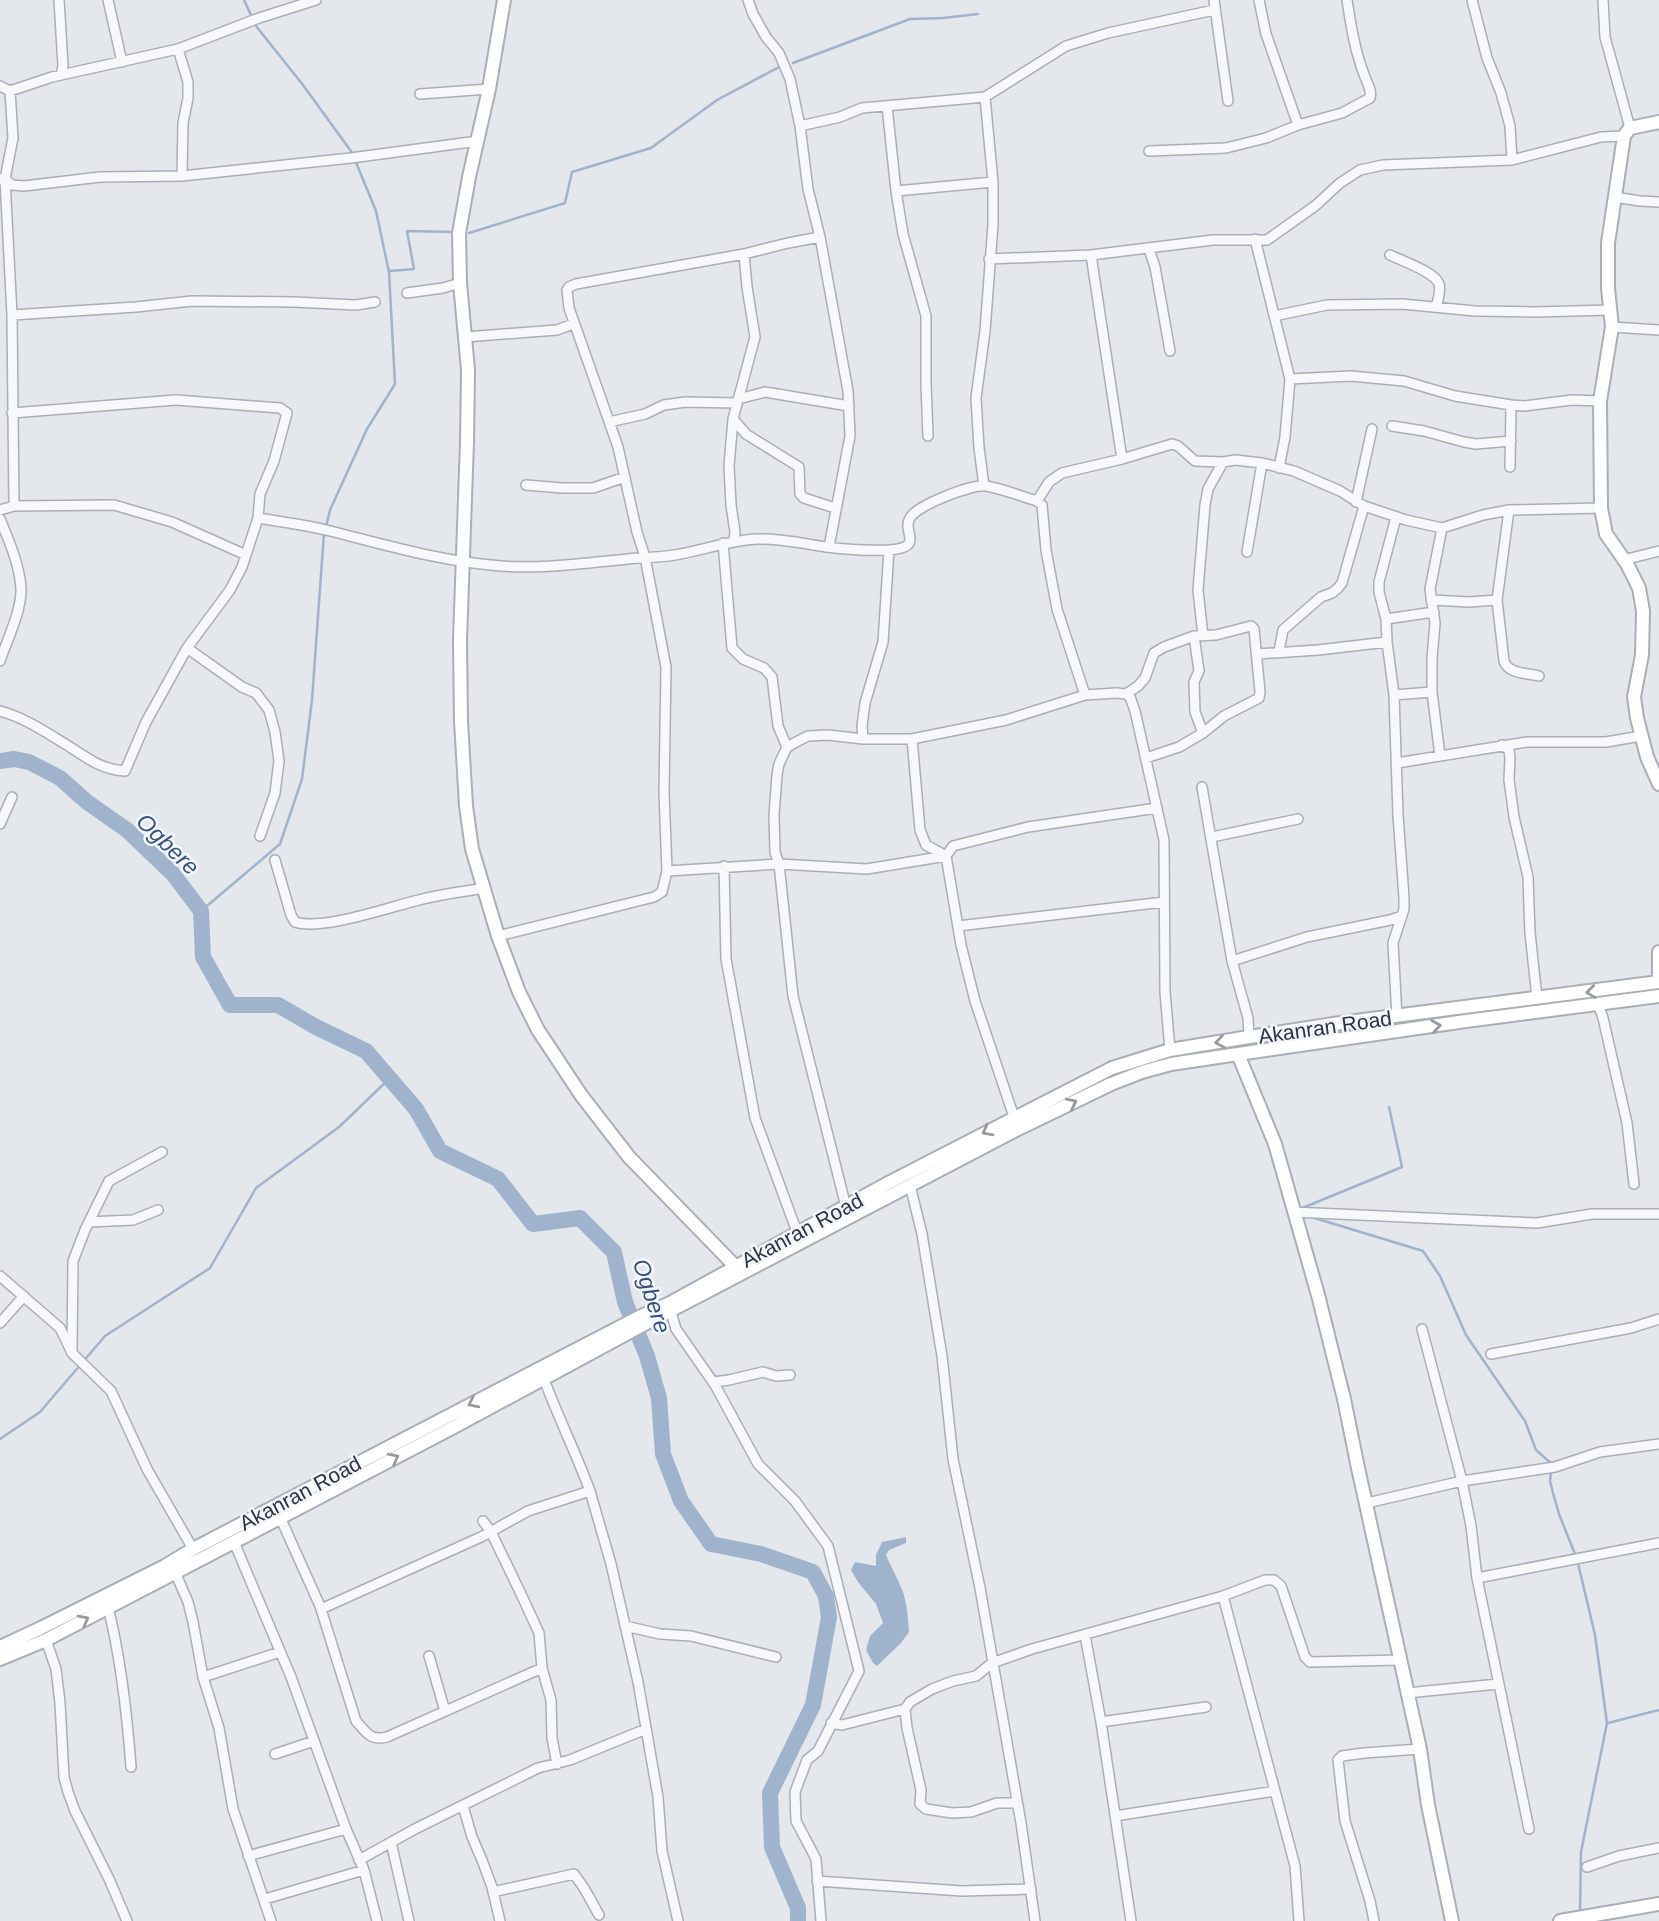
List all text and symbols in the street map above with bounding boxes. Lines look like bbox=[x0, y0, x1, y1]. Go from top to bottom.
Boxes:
water label: Ogbere bbox=[131, 808, 205, 880]
one-way arrow bbox=[1586, 984, 1597, 999]
street label: Akanran Road bbox=[1257, 1006, 1393, 1048]
one-way arrow bbox=[1430, 1019, 1442, 1034]
one-way arrow bbox=[1214, 1034, 1226, 1049]
one-way arrow bbox=[1065, 1097, 1077, 1111]
one-way arrow bbox=[982, 1123, 994, 1137]
street label: Akanran Road bbox=[737, 1188, 867, 1272]
water label: Ogbere bbox=[628, 1256, 676, 1336]
one-way arrow bbox=[467, 1395, 480, 1409]
street label: Akanran Road bbox=[235, 1451, 365, 1535]
one-way arrow bbox=[387, 1453, 400, 1466]
one-way arrow bbox=[77, 1614, 89, 1628]

